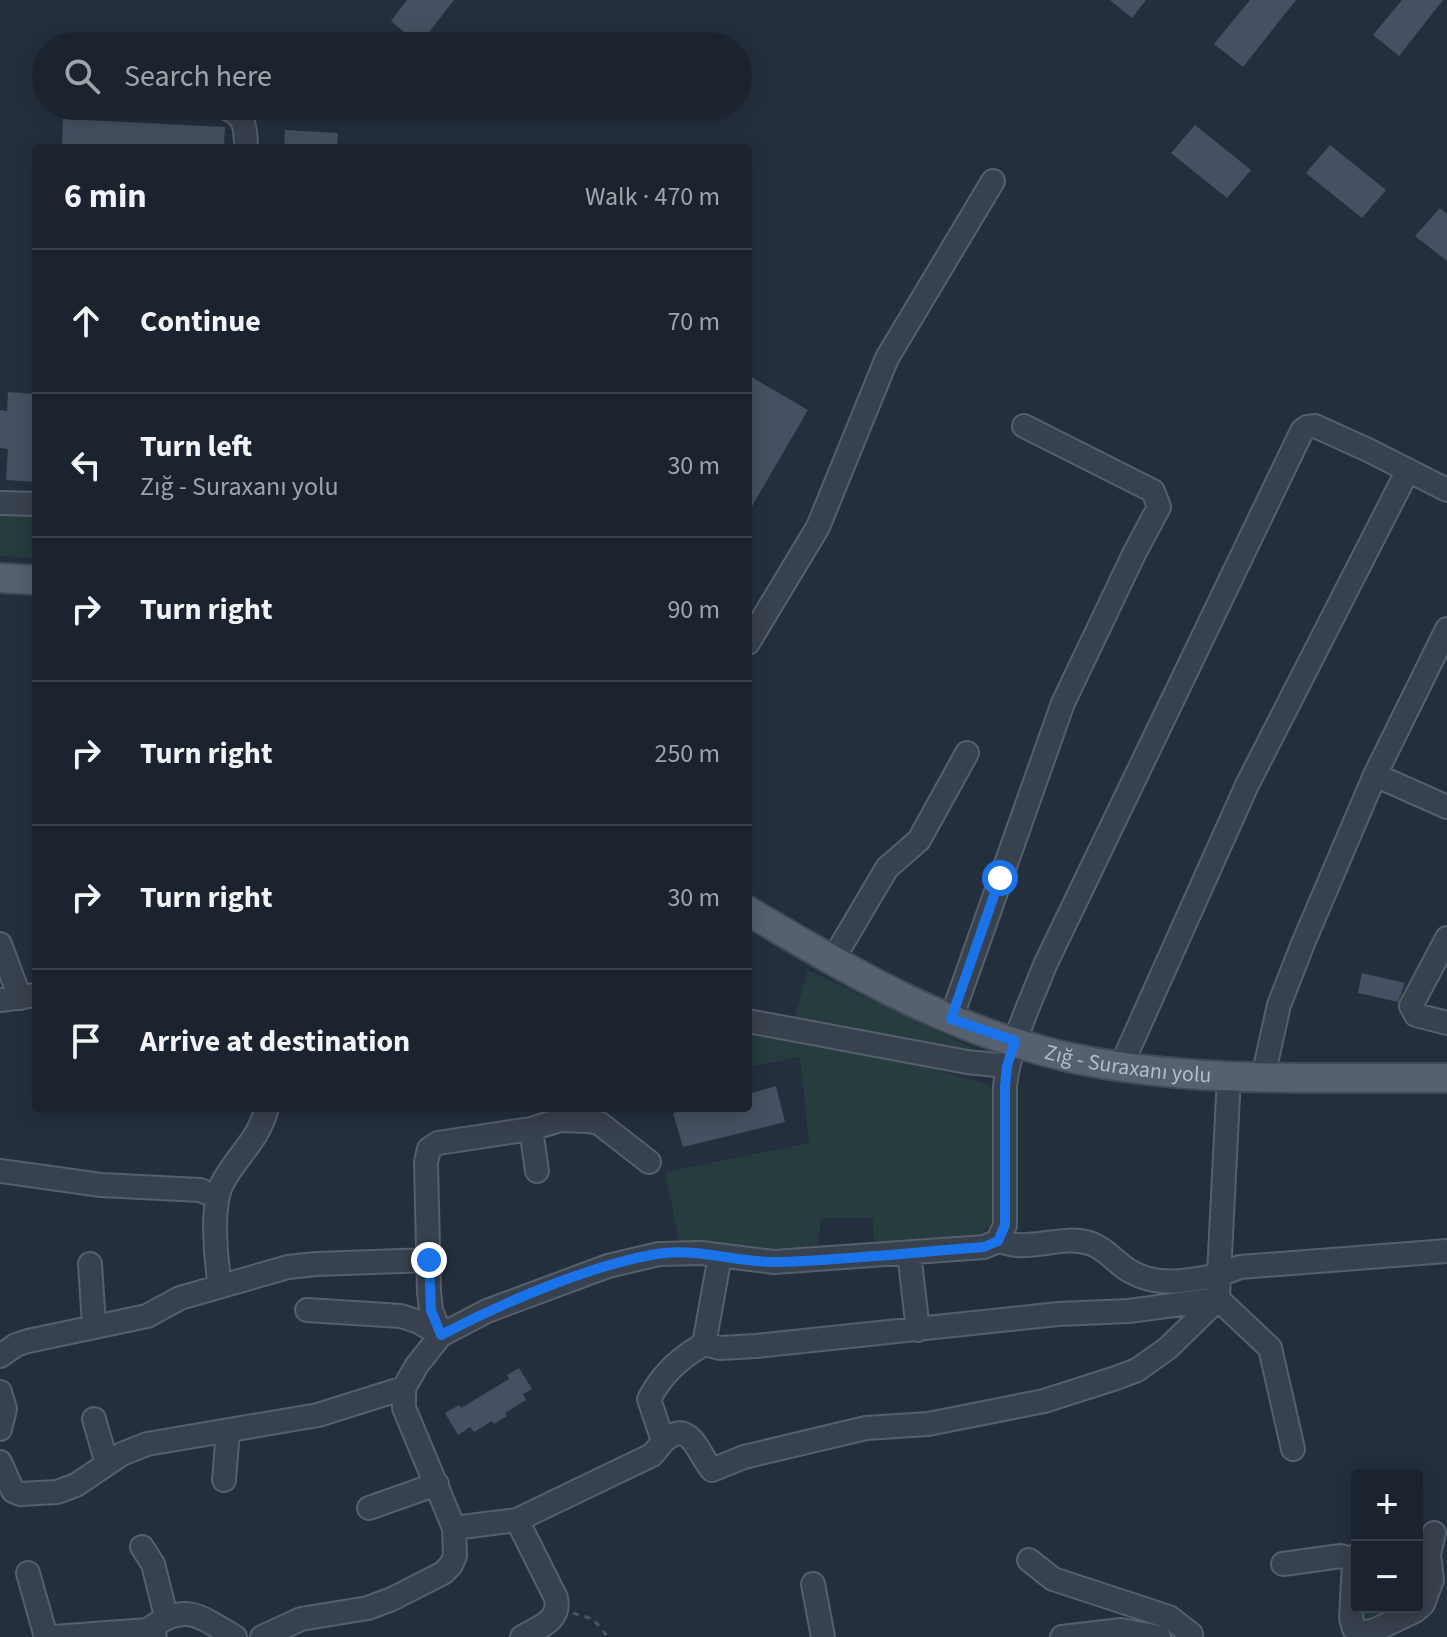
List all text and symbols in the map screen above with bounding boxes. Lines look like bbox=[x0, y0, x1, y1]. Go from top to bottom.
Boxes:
search box bbox=[32, 32, 752, 120]
icon: search bbox=[60, 54, 104, 98]
text: Search here bbox=[124, 55, 272, 98]
text: 6 min bbox=[64, 172, 147, 221]
text: Walk · 470 m bbox=[585, 178, 720, 215]
icon: ahead bbox=[64, 299, 108, 343]
text: Continue bbox=[140, 300, 261, 343]
text: 70 m bbox=[667, 303, 720, 340]
text: Turn left bbox=[140, 425, 252, 468]
icon: left bbox=[64, 443, 108, 487]
text: 30 m bbox=[667, 447, 720, 484]
text: Zığ - Suraxanı yolu bbox=[140, 468, 339, 505]
icon: right bbox=[64, 587, 108, 631]
text: Turn right bbox=[140, 588, 272, 631]
text: 90 m bbox=[667, 591, 720, 628]
icon: right bbox=[64, 731, 108, 775]
text: Turn right bbox=[140, 732, 272, 775]
text: 250 m bbox=[654, 735, 720, 772]
route start bbox=[982, 860, 1018, 896]
icon: right bbox=[64, 875, 108, 919]
text: Turn right bbox=[140, 876, 272, 919]
text: 30 m bbox=[667, 879, 720, 916]
icon: arrive bbox=[64, 1019, 108, 1063]
text: Arrive at destination bbox=[140, 1020, 410, 1063]
street label: Zığ - Suraxanı yolu bbox=[1041, 1036, 1212, 1091]
route end bbox=[411, 1242, 447, 1278]
map controls bbox=[1351, 1469, 1423, 1613]
button: + bbox=[1351, 1469, 1423, 1541]
button: − bbox=[1351, 1541, 1423, 1613]

